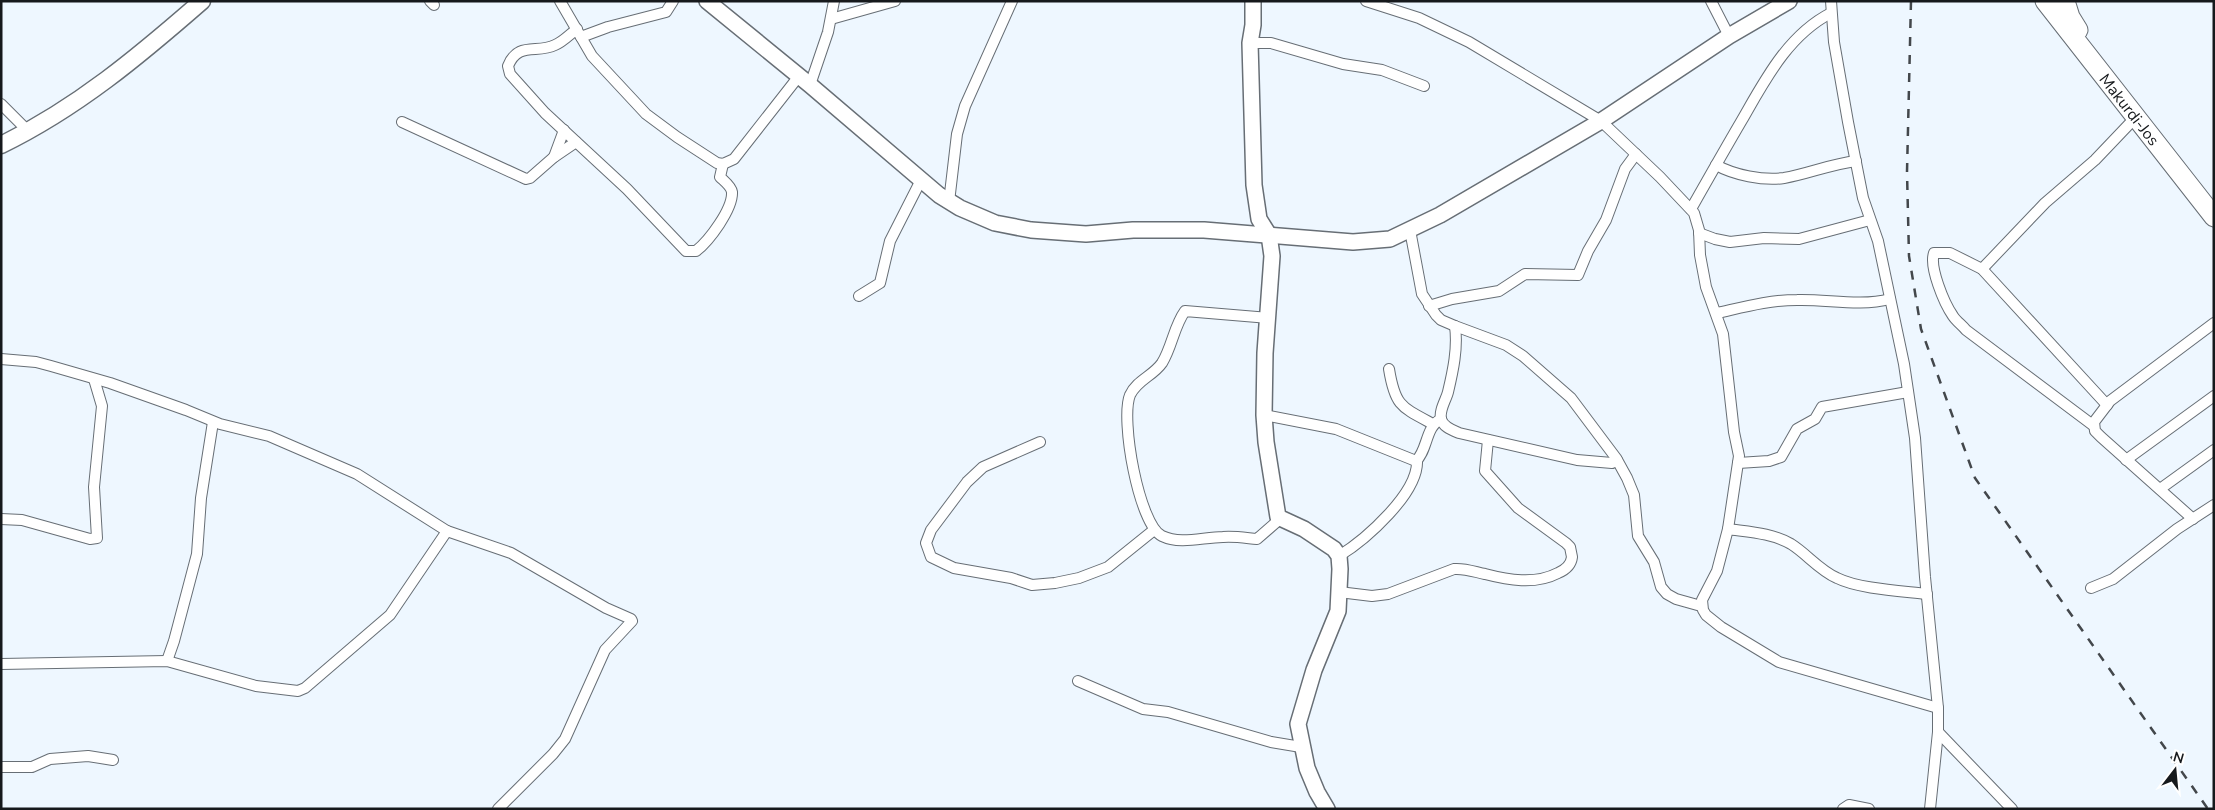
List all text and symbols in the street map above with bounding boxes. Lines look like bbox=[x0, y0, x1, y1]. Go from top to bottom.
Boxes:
street label: Makurdi-Jos bbox=[2094, 69, 2164, 151]
north arrow bbox=[2150, 745, 2200, 795]
text: N bbox=[2171, 747, 2186, 769]

